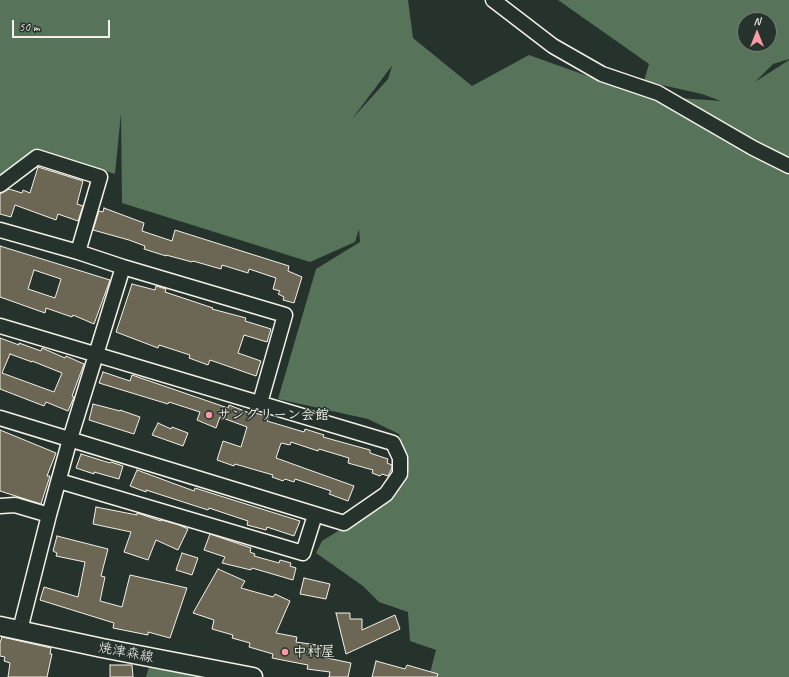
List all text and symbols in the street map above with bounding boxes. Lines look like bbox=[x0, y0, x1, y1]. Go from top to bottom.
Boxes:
scale bar bbox=[14, 12, 112, 38]
north arrow bbox=[737, 12, 777, 52]
text: N bbox=[754, 14, 760, 28]
text: 50 m bbox=[19, 19, 39, 35]
place label: サングリーン会館 bbox=[217, 407, 329, 423]
marker: サングリーン会館 bbox=[204, 410, 214, 420]
street label: 焼津森線 bbox=[97, 639, 155, 667]
place label: 中村屋 bbox=[293, 644, 335, 660]
marker: 中村屋 bbox=[280, 647, 290, 657]

